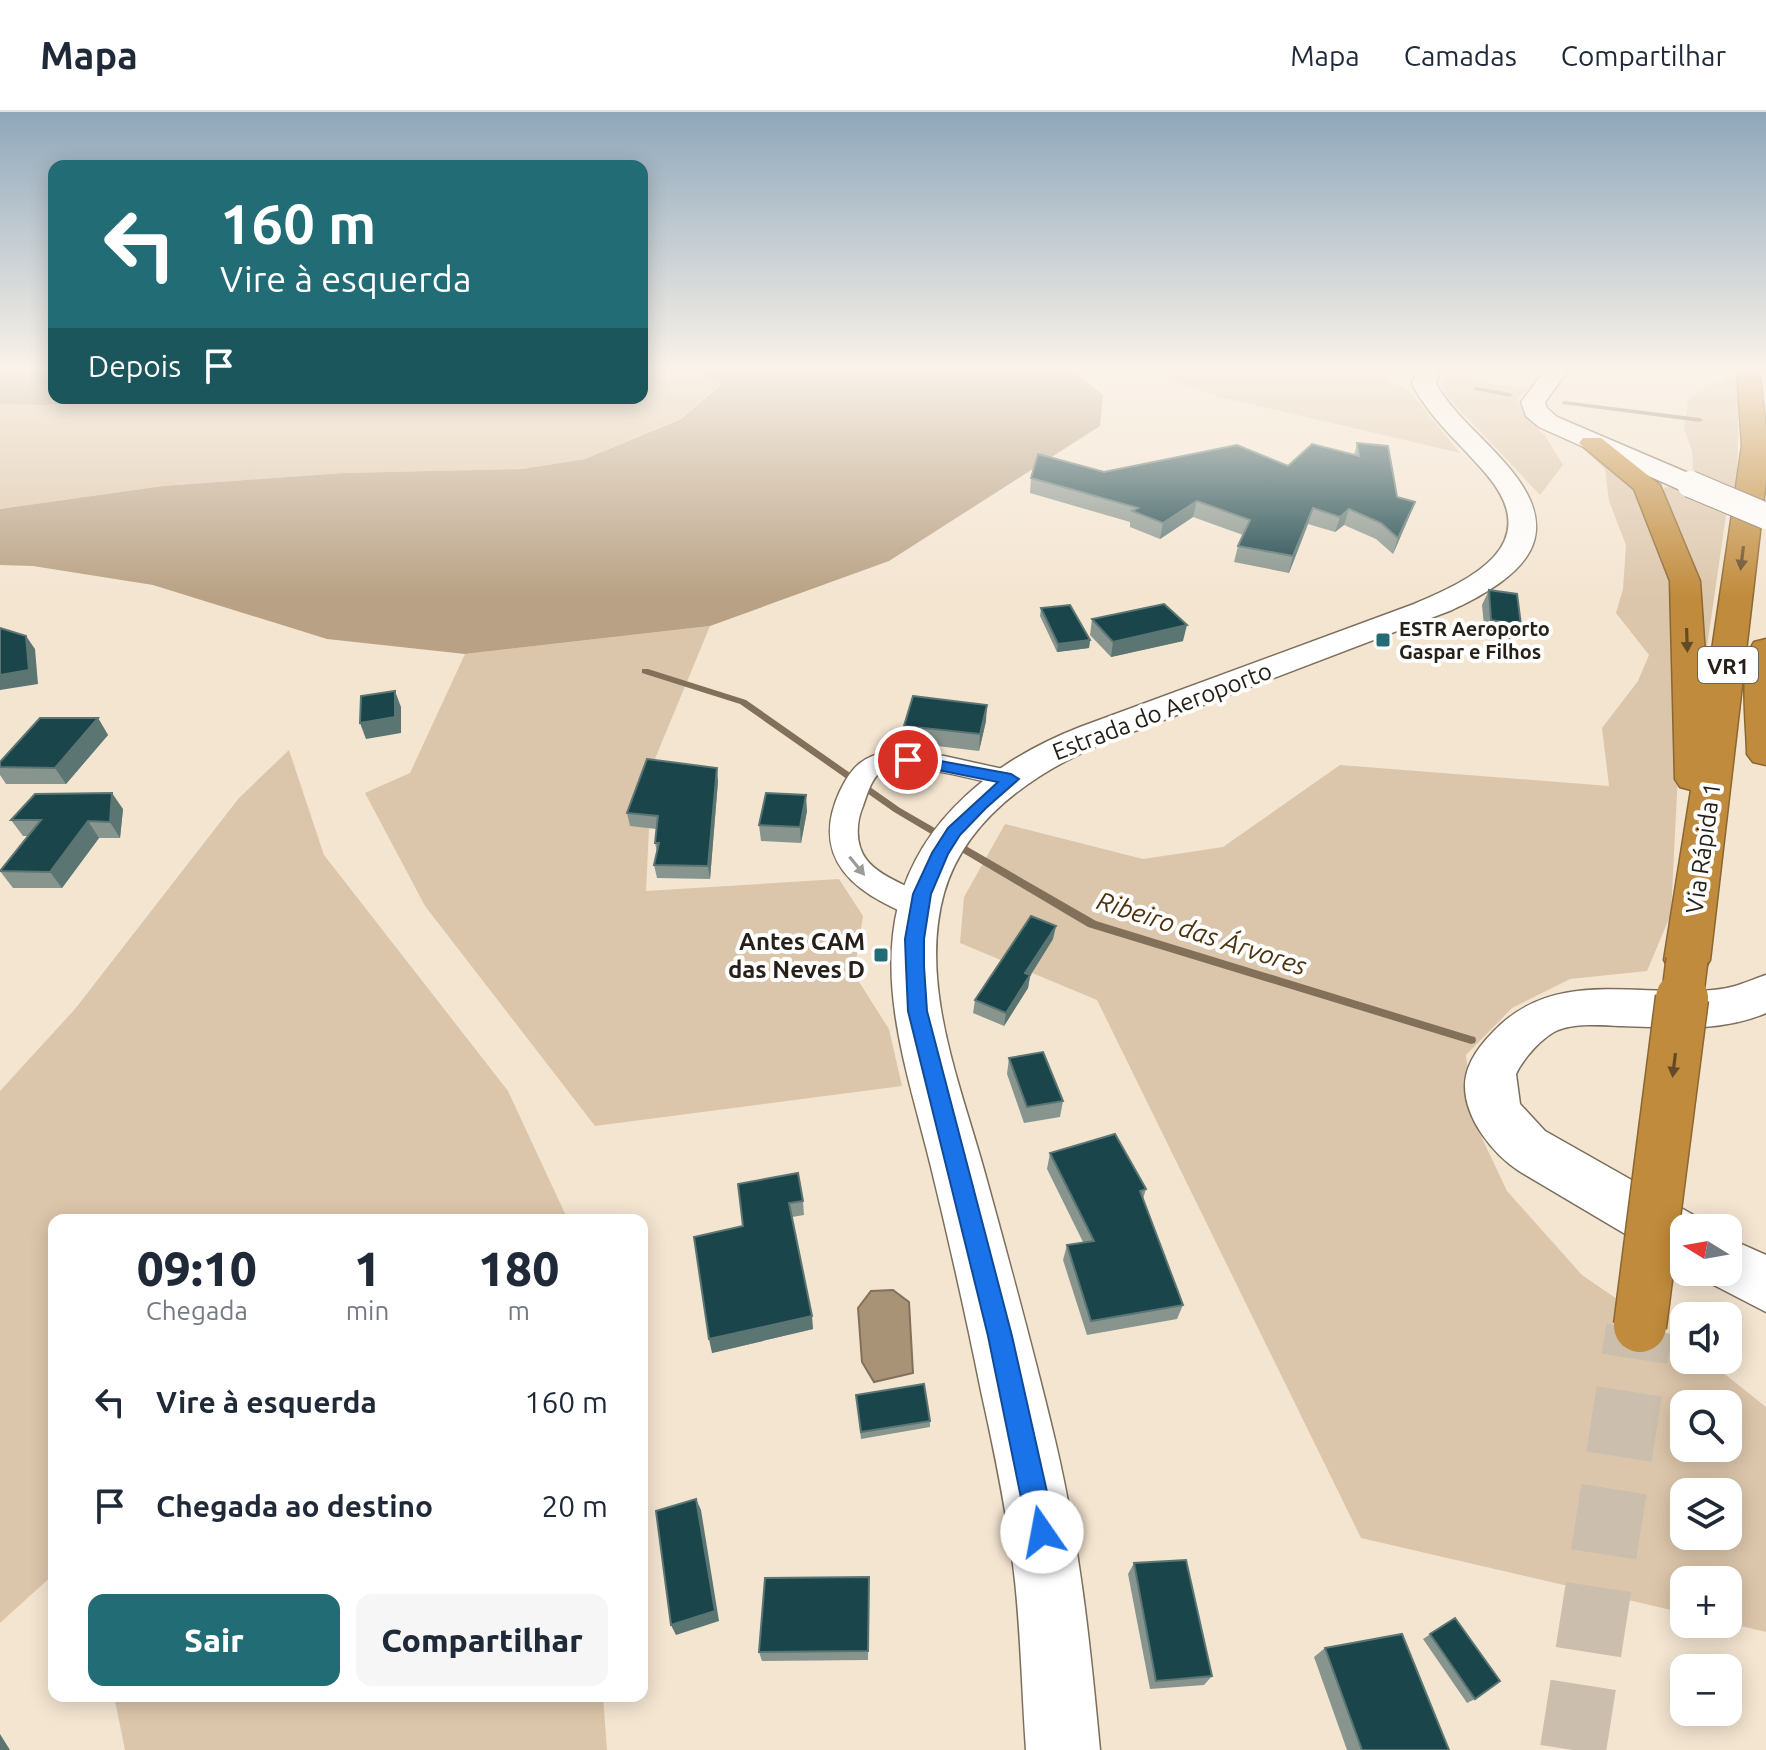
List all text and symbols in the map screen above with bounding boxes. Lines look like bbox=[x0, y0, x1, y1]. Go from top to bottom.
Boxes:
text: Mapa bbox=[40, 34, 138, 76]
text: Mapa bbox=[1290, 40, 1360, 71]
text: Camadas bbox=[1404, 40, 1517, 71]
text: Compartilhar bbox=[1561, 40, 1726, 71]
icon: left bbox=[88, 192, 192, 296]
text: 160 m bbox=[220, 192, 376, 255]
text: Vire à esquerda bbox=[220, 258, 471, 299]
icon: arrive bbox=[197, 344, 241, 388]
text: Depois bbox=[88, 349, 181, 383]
one-way arrow bbox=[1735, 546, 1748, 571]
place label: ESTR Aeroporto Gaspar e Filhos bbox=[1399, 617, 1550, 663]
one-way arrow bbox=[1680, 628, 1693, 653]
marker: ESTR Aeroporto Gaspar e Filhos bbox=[1374, 631, 1392, 649]
road number: VR1 bbox=[1698, 647, 1758, 683]
street label: Estrada do Aeroporto bbox=[1049, 657, 1275, 765]
pin bbox=[874, 726, 942, 794]
icon: arrive bbox=[886, 738, 930, 782]
street label: Via Rápida 1 bbox=[1680, 781, 1726, 915]
one-way arrow bbox=[848, 856, 864, 876]
water label: Ribeiro das Árvores bbox=[1093, 884, 1311, 981]
place label: Antes CAM das Neves D bbox=[728, 928, 865, 983]
marker: Antes CAM das Neves D bbox=[872, 946, 890, 964]
one-way arrow bbox=[1667, 1053, 1680, 1078]
north arrow bbox=[1670, 1214, 1742, 1286]
map controls bbox=[1670, 1214, 1742, 1726]
text: 09:10 bbox=[137, 1241, 257, 1295]
text: 1 bbox=[354, 1241, 381, 1295]
text: 180 bbox=[478, 1241, 559, 1295]
text: Chegada bbox=[146, 1296, 248, 1325]
text: min bbox=[346, 1296, 389, 1325]
text: m bbox=[507, 1296, 530, 1325]
button: sound bbox=[1670, 1302, 1742, 1374]
icon: left bbox=[88, 1380, 132, 1424]
text: Vire à esquerda bbox=[156, 1385, 377, 1419]
text: 160 m bbox=[524, 1385, 608, 1419]
button: search bbox=[1670, 1390, 1742, 1462]
button: layers bbox=[1670, 1478, 1742, 1550]
icon: arrive bbox=[88, 1484, 132, 1528]
text: Chegada ao destino bbox=[156, 1489, 433, 1523]
text: 20 m bbox=[541, 1489, 608, 1523]
position arrow bbox=[1000, 1490, 1084, 1574]
button: + bbox=[1670, 1566, 1742, 1638]
button: Sair bbox=[88, 1594, 340, 1686]
button: Compartilhar bbox=[356, 1594, 608, 1686]
button: − bbox=[1670, 1654, 1742, 1726]

